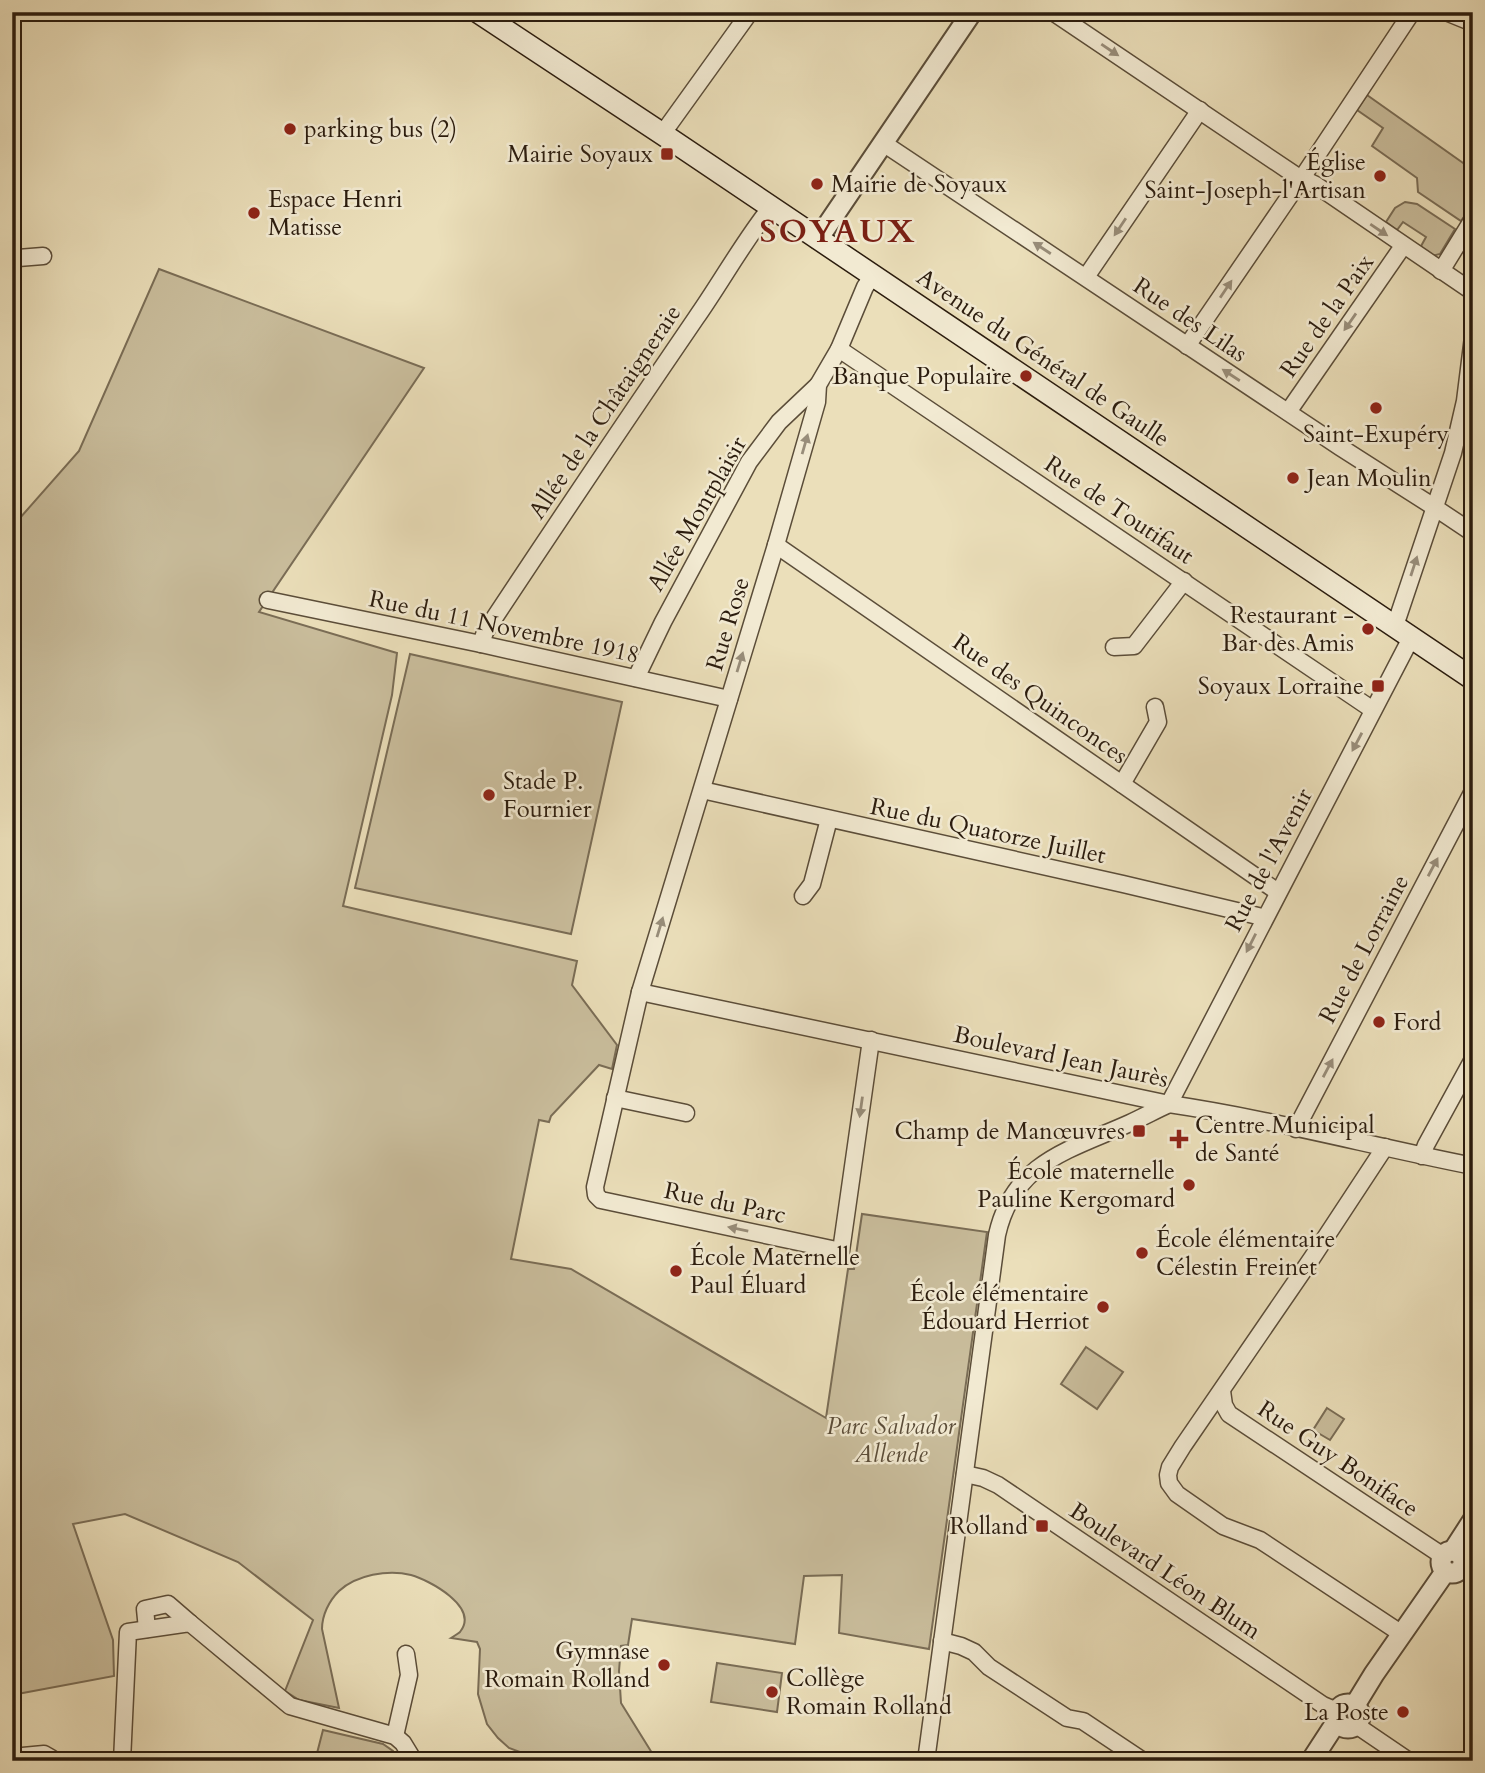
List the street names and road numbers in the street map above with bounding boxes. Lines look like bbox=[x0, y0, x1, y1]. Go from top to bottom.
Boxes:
street label: Rue de la Paix bbox=[1272, 248, 1382, 384]
street label: Avenue du Général de Gaulle bbox=[910, 261, 1176, 455]
street label: Rue des Lilas bbox=[1126, 270, 1254, 370]
street label: Allée de la Châtaigneraie bbox=[521, 298, 689, 526]
street label: Allée Montplaisir bbox=[639, 430, 755, 598]
street label: Rue de Toutifaut bbox=[1038, 448, 1201, 572]
street label: Rue Rose bbox=[698, 573, 758, 675]
street label: Rue du 11 Novembre 1918 bbox=[366, 582, 642, 672]
street label: Rue des Quinconces bbox=[946, 626, 1134, 772]
street label: Rue de l'Avenir bbox=[1217, 782, 1321, 938]
street label: Rue du Quatorze Juillet bbox=[867, 790, 1109, 872]
street label: Rue de Lorraine bbox=[1311, 869, 1417, 1029]
street label: Boulevard Jean Jaurès bbox=[951, 1018, 1171, 1096]
street label: Rue du Parc bbox=[661, 1174, 789, 1232]
street label: Rue Guy Boniface bbox=[1251, 1393, 1425, 1525]
street label: Boulevard Léon Blum bbox=[1063, 1495, 1268, 1648]

